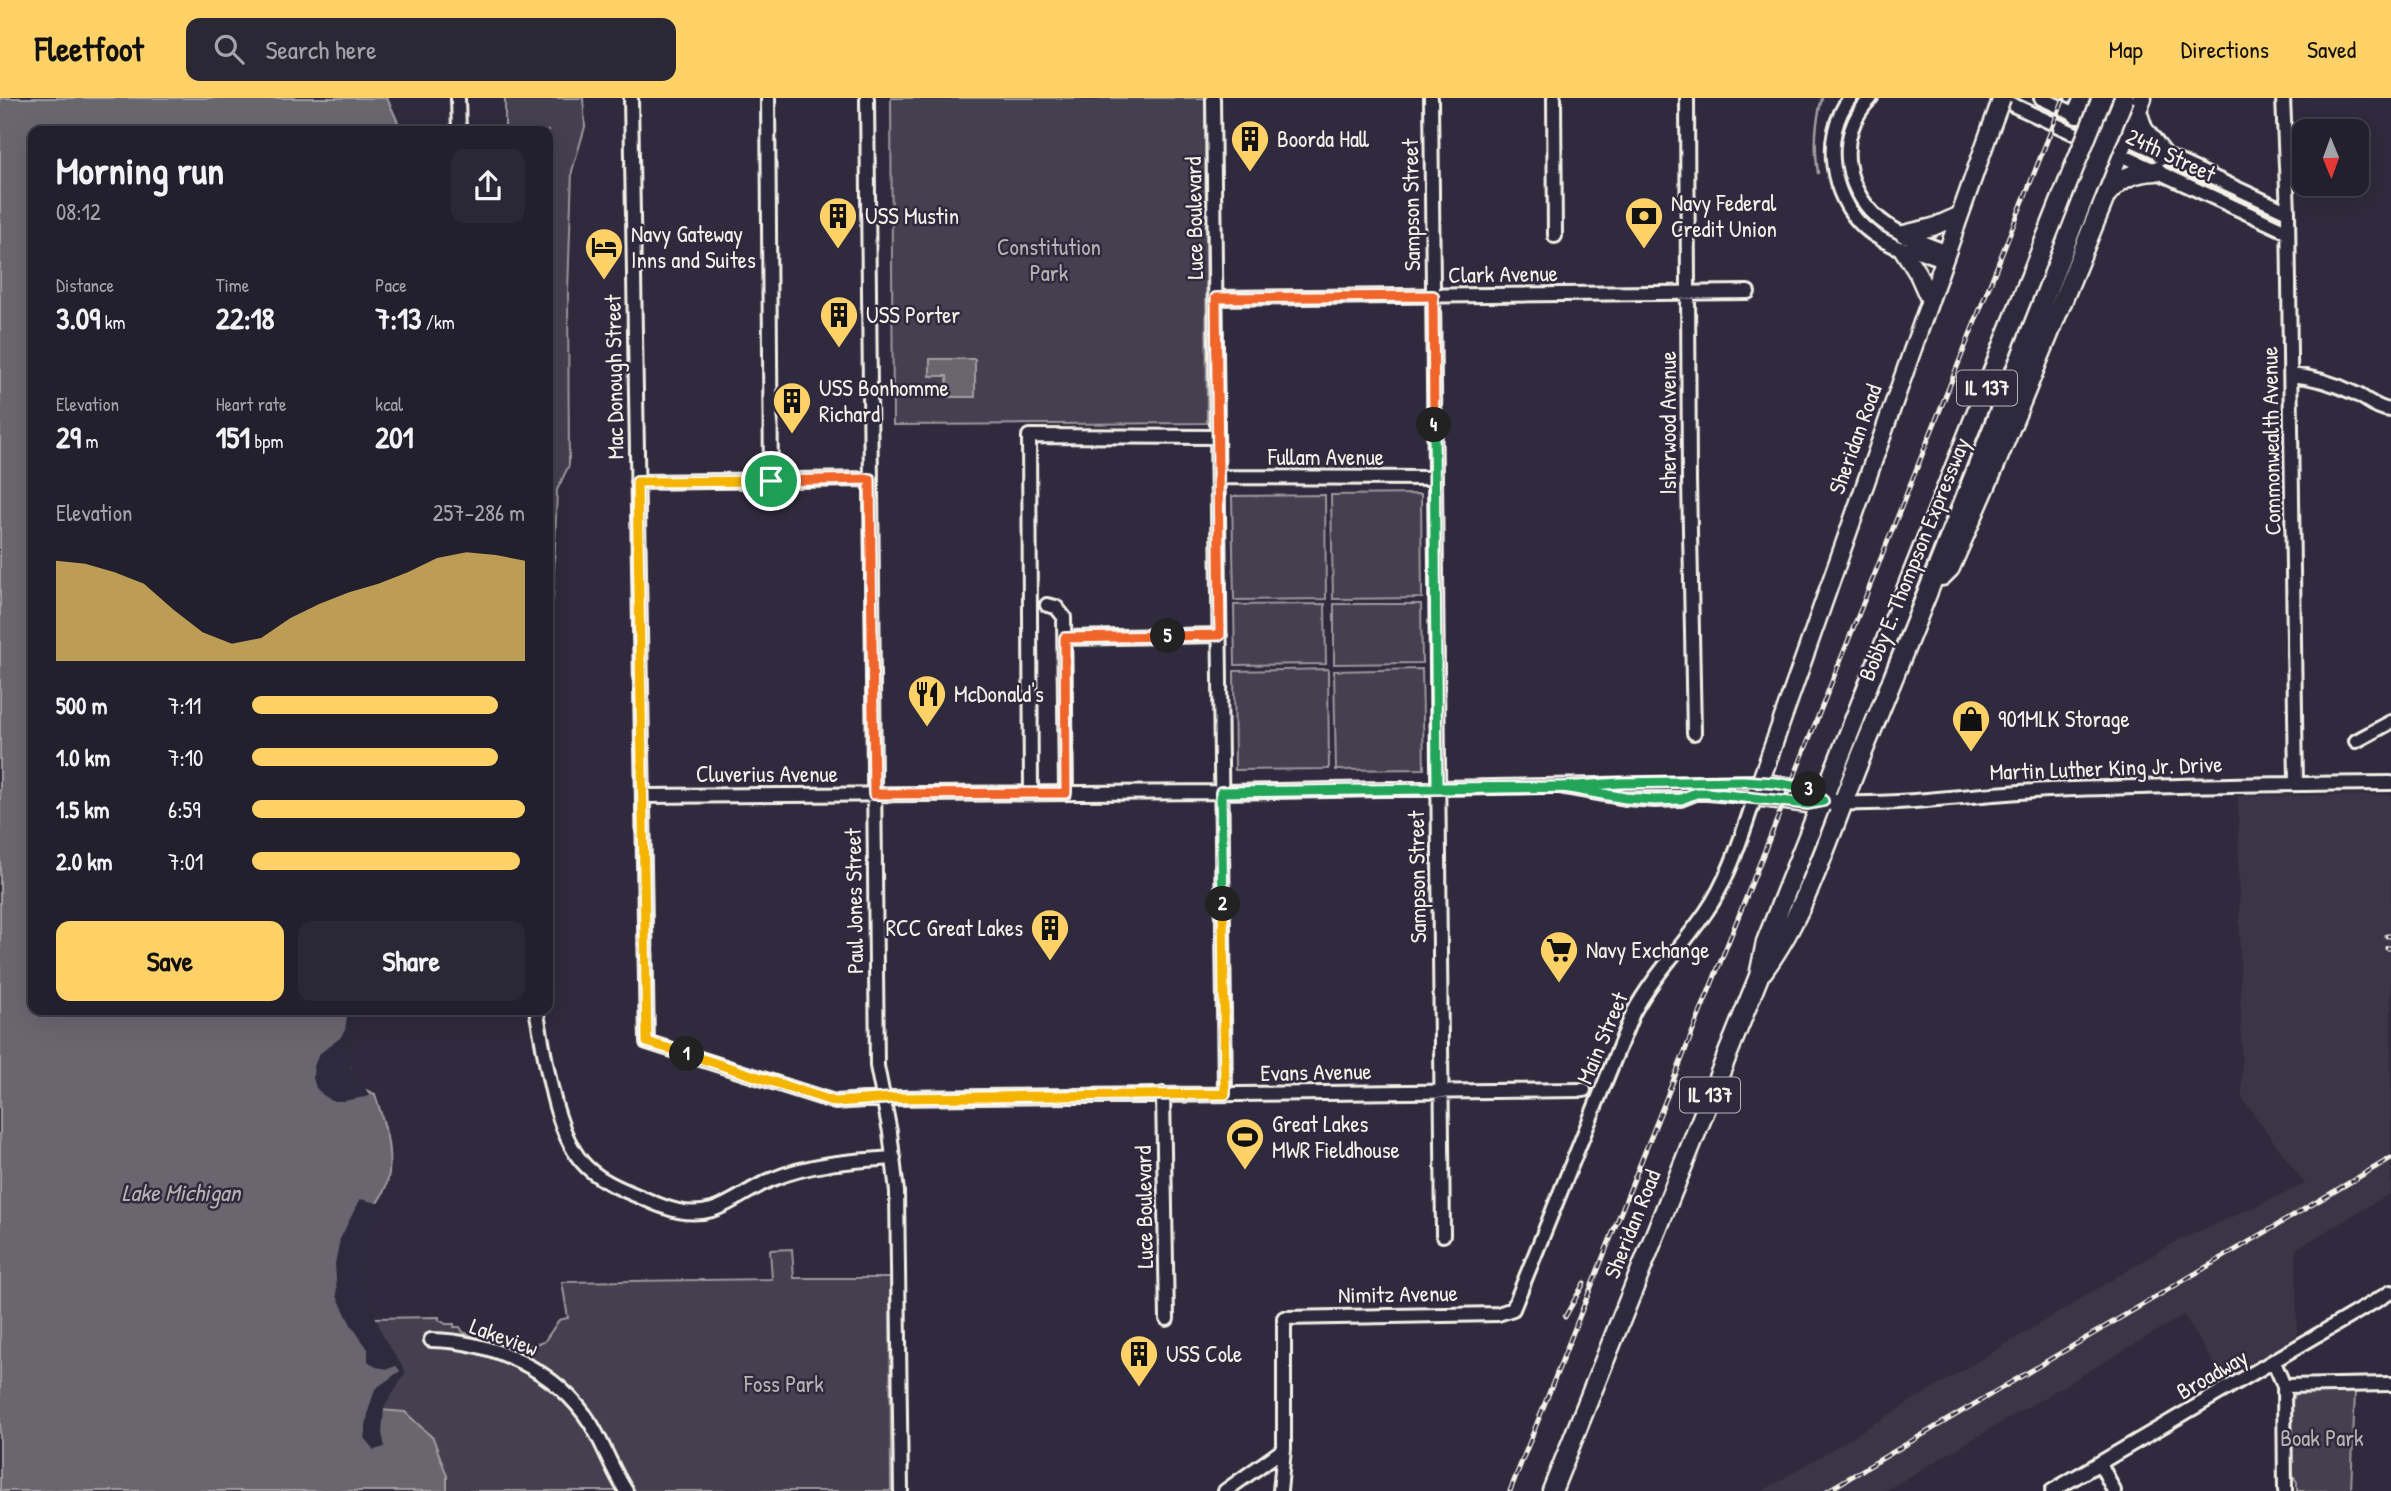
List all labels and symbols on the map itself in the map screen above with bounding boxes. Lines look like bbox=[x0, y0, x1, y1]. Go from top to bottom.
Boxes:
building icon: Boorda Hall bbox=[1229, 118, 1271, 173]
north arrow bbox=[2292, 119, 2370, 196]
street label: 24th Street bbox=[2121, 120, 2222, 189]
place label: Boorda Hall bbox=[1277, 123, 1370, 154]
street label: Sampson Street bbox=[1394, 137, 1427, 271]
street label: Luce Boulevard bbox=[1177, 156, 1210, 280]
place label: Navy Federal Credit Union bbox=[1671, 187, 1777, 244]
building icon: USS Mustin bbox=[817, 195, 859, 250]
bank icon: Navy Federal Credit Union bbox=[1623, 195, 1665, 250]
place label: USS Mustin bbox=[865, 200, 959, 231]
place label: Navy Gateway Inns and Suites bbox=[631, 218, 756, 275]
hotel icon: Navy Gateway Inns and Suites bbox=[583, 226, 625, 281]
park label: Constitution Park bbox=[997, 231, 1101, 288]
street label: Clark Avenue bbox=[1448, 257, 1558, 290]
street label: Mac Donough Street bbox=[597, 293, 630, 460]
building icon: USS Porter bbox=[818, 294, 860, 349]
place label: USS Porter bbox=[866, 299, 960, 330]
street label: Commonwealth Avenue bbox=[2253, 346, 2288, 536]
street label: Isherwood Avenue bbox=[1652, 351, 1683, 495]
road number: IL 137 bbox=[1957, 370, 2017, 406]
place label: USS Bonhomme Richard bbox=[819, 372, 949, 429]
building icon: USS Bonhomme Richard bbox=[771, 380, 813, 435]
street label: Sheridan Road bbox=[1820, 380, 1889, 498]
pin: 4 bbox=[1416, 408, 1452, 442]
street label: Bobby E. Thompson Expressway bbox=[1851, 432, 1977, 685]
street label: Fullam Avenue bbox=[1267, 441, 1384, 472]
pin bbox=[741, 451, 801, 511]
pin: 5 bbox=[1150, 618, 1186, 654]
restaurant icon: McDonald's bbox=[906, 673, 948, 728]
place label: McDonald's bbox=[954, 678, 1044, 709]
shop icon: 901MLK Storage bbox=[1950, 698, 1992, 753]
place label: 901MLK Storage bbox=[1998, 703, 2130, 734]
street label: Martin Luther King Jr. Drive bbox=[1989, 748, 2223, 787]
street label: Cluverius Avenue bbox=[696, 758, 838, 789]
pin: 3 bbox=[1792, 772, 1826, 806]
street label: Sampson Street bbox=[1400, 809, 1433, 943]
street label: Paul Jones Street bbox=[837, 827, 870, 974]
pin: 2 bbox=[1206, 886, 1240, 922]
building icon: RCC Great Lakes bbox=[1029, 907, 1071, 962]
place label: RCC Great Lakes bbox=[886, 912, 1023, 943]
supermarket icon: Navy Exchange bbox=[1538, 929, 1580, 984]
place label: Navy Exchange bbox=[1586, 934, 1709, 965]
street label: Main Street bbox=[1568, 986, 1635, 1089]
pin: 1 bbox=[670, 1037, 704, 1072]
street label: Evans Avenue bbox=[1260, 1055, 1372, 1088]
road number: IL 137 bbox=[1680, 1077, 1740, 1112]
place label: Great Lakes MWR Fieldhouse bbox=[1272, 1108, 1400, 1165]
sports icon: Great Lakes MWR Fieldhouse bbox=[1224, 1116, 1266, 1171]
street label: Luce Boulevard bbox=[1127, 1145, 1160, 1269]
street label: Sheridan Road bbox=[1596, 1165, 1667, 1283]
water label: Lake Michigan bbox=[122, 1176, 243, 1209]
street label: Nimitz Avenue bbox=[1338, 1277, 1458, 1310]
street label: Lakeview bbox=[466, 1310, 543, 1363]
building icon: USS Cole bbox=[1118, 1333, 1160, 1388]
place label: USS Cole bbox=[1166, 1338, 1242, 1369]
street label: Broadway bbox=[2171, 1341, 2253, 1406]
park label: Foss Park bbox=[743, 1368, 824, 1399]
park label: Boak Park bbox=[2280, 1422, 2364, 1453]

